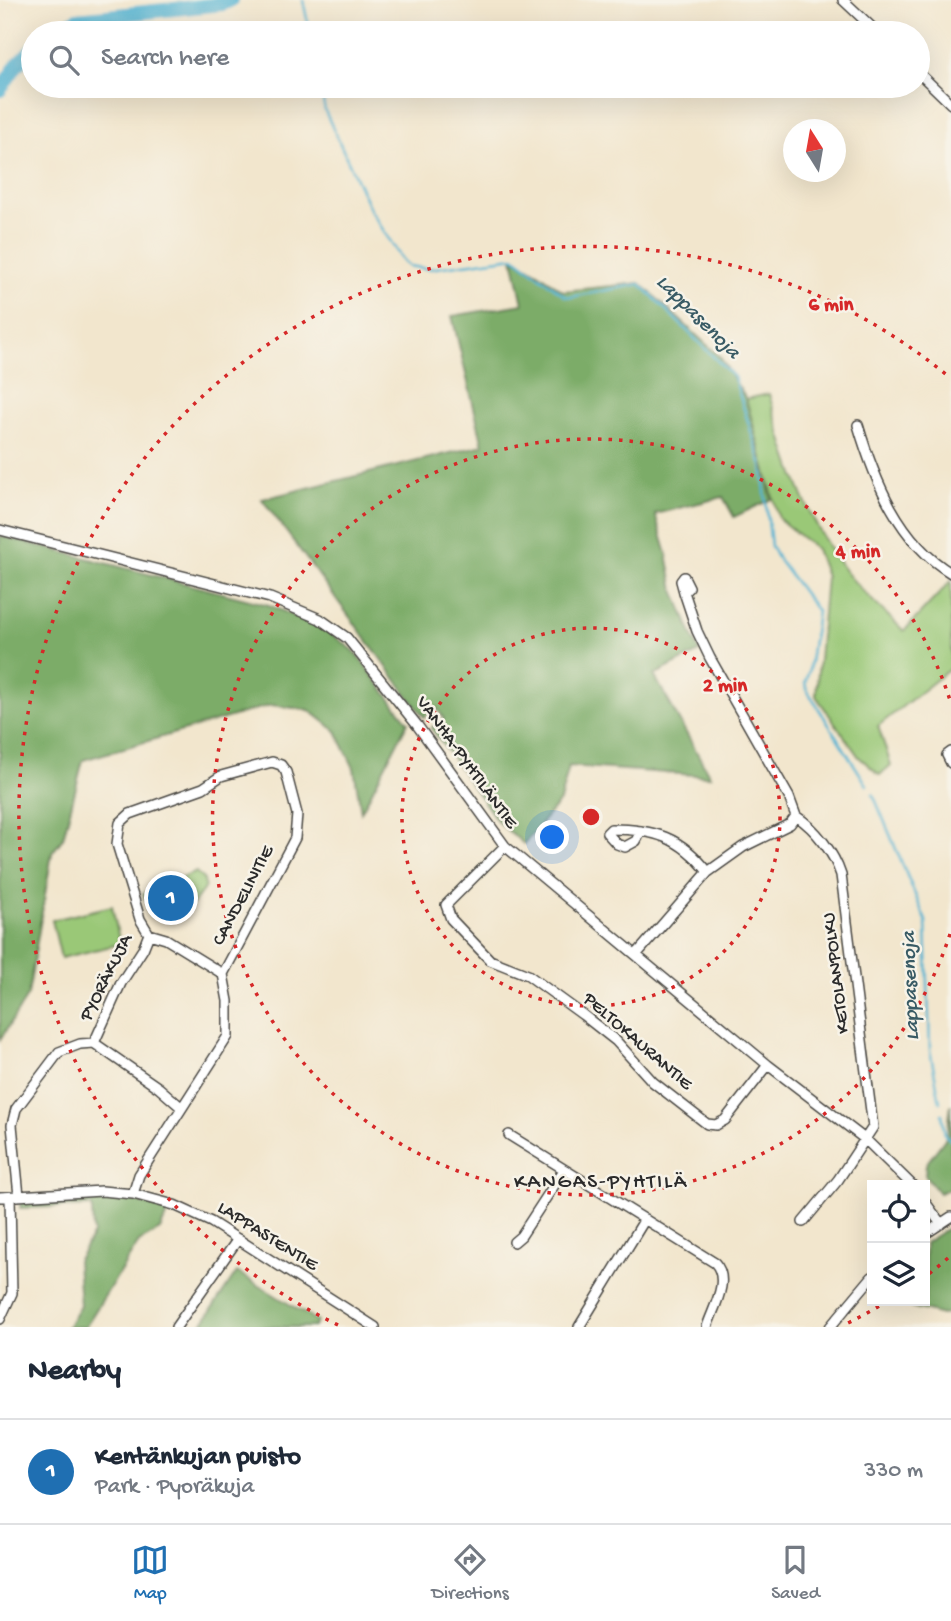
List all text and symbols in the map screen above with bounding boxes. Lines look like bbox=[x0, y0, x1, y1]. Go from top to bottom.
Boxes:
search box bbox=[21, 21, 930, 98]
icon: search bbox=[45, 41, 83, 79]
text: Search here bbox=[101, 44, 229, 75]
north arrow bbox=[783, 119, 846, 182]
water label: Lappasenoja bbox=[650, 271, 745, 366]
text: 6 min bbox=[808, 294, 855, 319]
text: 4 min bbox=[835, 541, 881, 566]
text: 2 min bbox=[703, 675, 748, 700]
street label: VANHA-PYHTILÄNTIE bbox=[410, 691, 523, 835]
centre of rings bbox=[579, 805, 603, 829]
your location bbox=[535, 820, 569, 854]
street label: CANDELINITIE bbox=[208, 841, 281, 950]
pin: 1 bbox=[148, 872, 194, 924]
street label: KETOLANPOLKU bbox=[818, 911, 856, 1035]
street label: PYORÄKUJA bbox=[75, 929, 140, 1026]
water label: Lappasenoja bbox=[898, 930, 926, 1041]
street label: PELTOKAURANTIE bbox=[577, 987, 697, 1097]
district label: KANGAS-PYHTILÄ bbox=[514, 1171, 688, 1196]
map controls bbox=[867, 1180, 930, 1306]
button: locate bbox=[867, 1180, 930, 1243]
street label: LAPPASTENTIE bbox=[212, 1197, 323, 1278]
button: layers bbox=[867, 1243, 930, 1306]
text: Nearby bbox=[28, 1355, 121, 1390]
text: Kentänkujan puisto bbox=[95, 1443, 301, 1474]
text: 1 bbox=[46, 1458, 56, 1485]
text: 330 m bbox=[864, 1458, 923, 1485]
text: Park · Pyoräkuja bbox=[95, 1474, 254, 1501]
tab: Map bbox=[131, 1541, 169, 1606]
tab: Directions bbox=[432, 1541, 509, 1606]
tab: Saved bbox=[771, 1541, 820, 1606]

